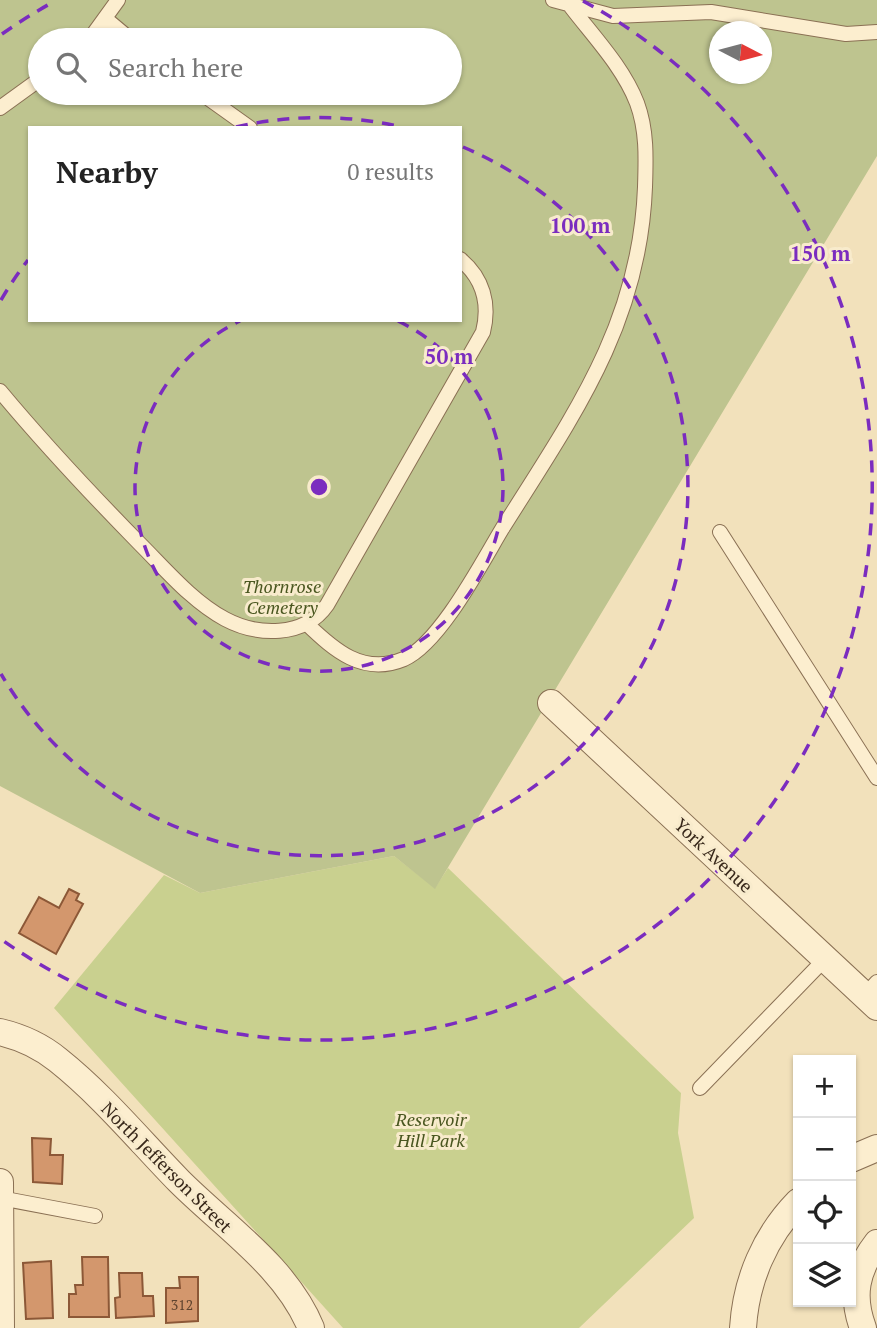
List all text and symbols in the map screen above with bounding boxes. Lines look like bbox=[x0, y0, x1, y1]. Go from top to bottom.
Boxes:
north arrow bbox=[709, 21, 772, 84]
search box bbox=[28, 28, 462, 105]
icon: search bbox=[52, 48, 90, 86]
text: Search here bbox=[108, 50, 243, 84]
text: Nearby bbox=[56, 152, 158, 192]
text: 0 results bbox=[347, 156, 434, 187]
text: 100 m bbox=[550, 211, 611, 239]
text: 150 m bbox=[790, 239, 851, 267]
text: 50 m bbox=[425, 342, 474, 370]
centre of rings bbox=[307, 475, 331, 499]
park label: Thornrose Cemetery bbox=[243, 574, 321, 619]
street label: York Avenue bbox=[670, 812, 758, 898]
map controls bbox=[793, 1055, 856, 1307]
button: + bbox=[793, 1055, 856, 1118]
street label: North Jefferson Street bbox=[96, 1096, 238, 1238]
park label: Reservoir Hill Park bbox=[395, 1107, 467, 1152]
button: − bbox=[793, 1118, 856, 1181]
button: locate bbox=[793, 1181, 856, 1244]
button: layers bbox=[793, 1244, 856, 1307]
house number: 312 bbox=[171, 1295, 193, 1314]

